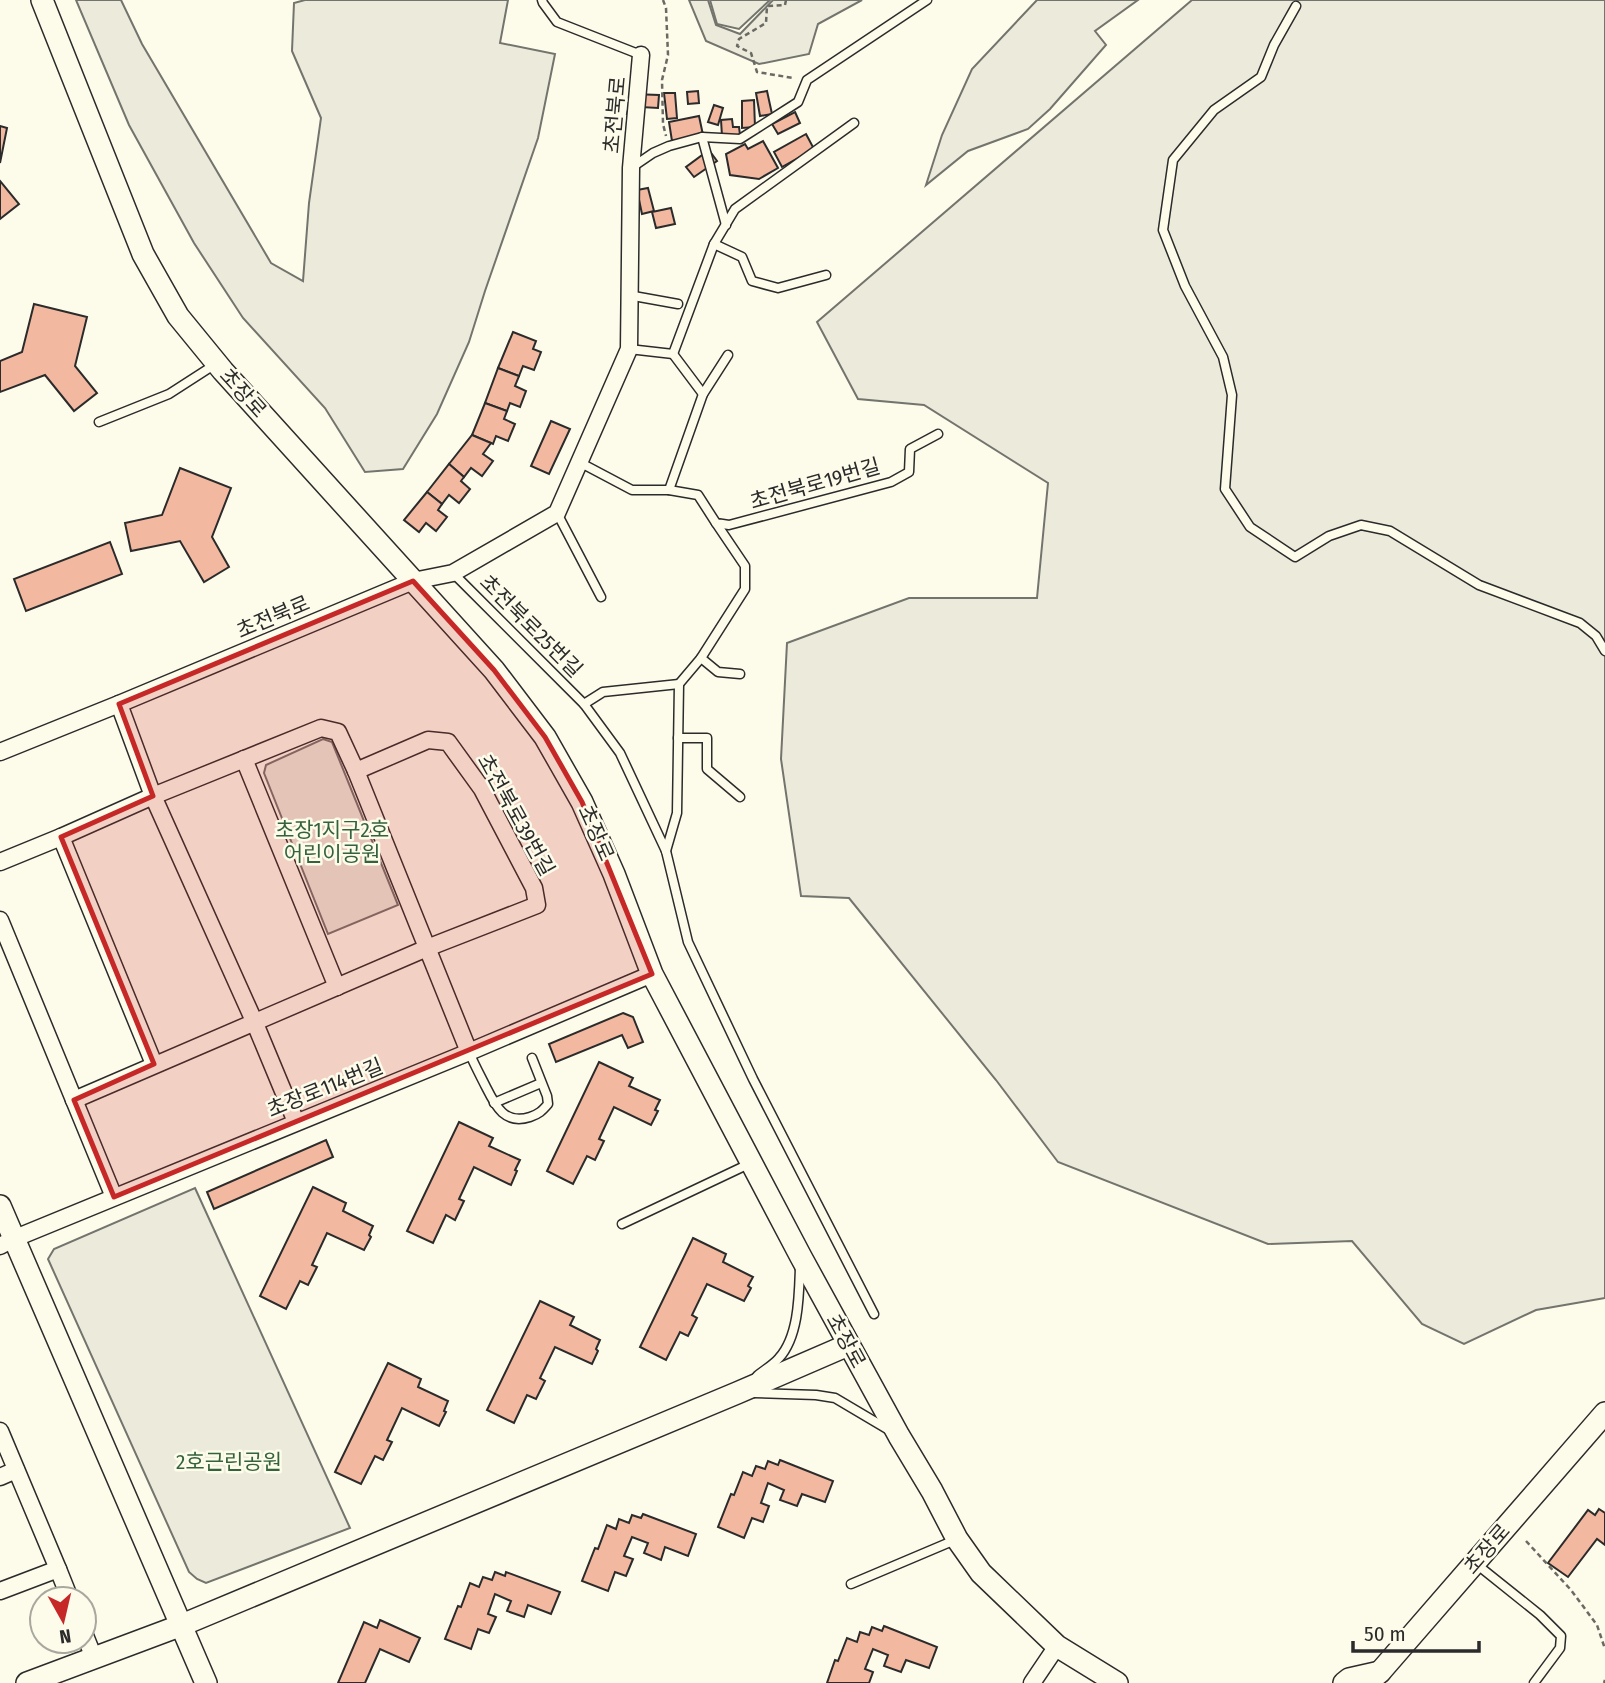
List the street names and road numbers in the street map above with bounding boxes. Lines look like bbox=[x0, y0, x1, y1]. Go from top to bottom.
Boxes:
street label: 초전북로 bbox=[599, 75, 631, 155]
street label: 초장로 bbox=[214, 363, 272, 423]
street label: 초전북로19번길 bbox=[747, 453, 883, 515]
street label: 초전북로25번길 bbox=[474, 569, 588, 683]
street label: 초전북로 bbox=[232, 590, 314, 644]
street label: 초전북로39번길 bbox=[472, 749, 560, 881]
street label: 초장로 bbox=[572, 801, 620, 865]
street label: 초장로114번길 bbox=[263, 1053, 387, 1123]
street label: 초장로 bbox=[821, 1309, 871, 1373]
street label: 초장로 bbox=[1458, 1519, 1516, 1579]

